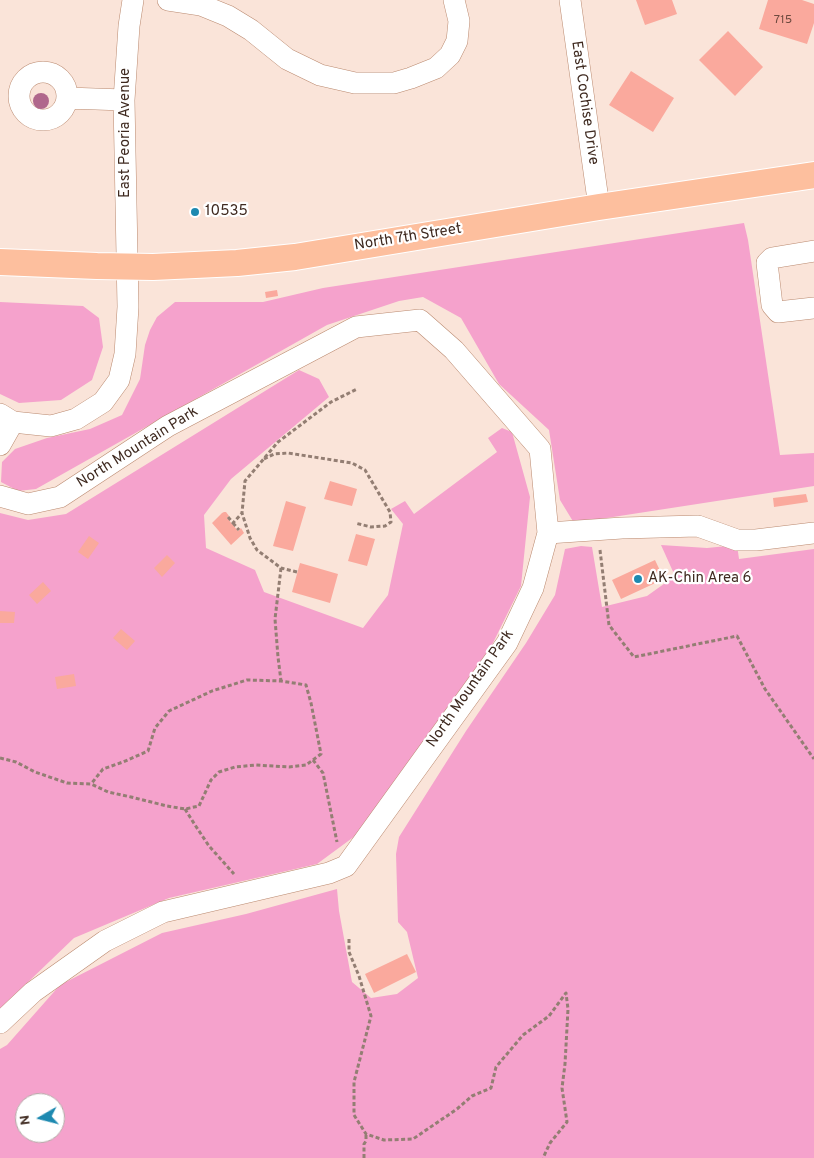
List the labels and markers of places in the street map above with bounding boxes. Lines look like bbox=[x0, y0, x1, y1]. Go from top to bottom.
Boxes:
place label: 10535 bbox=[205, 203, 248, 221]
marker: 10535 bbox=[189, 206, 201, 218]
place label: AK-Chin Area 6 bbox=[648, 570, 751, 588]
marker: AK-Chin Area 6 bbox=[632, 573, 644, 585]

